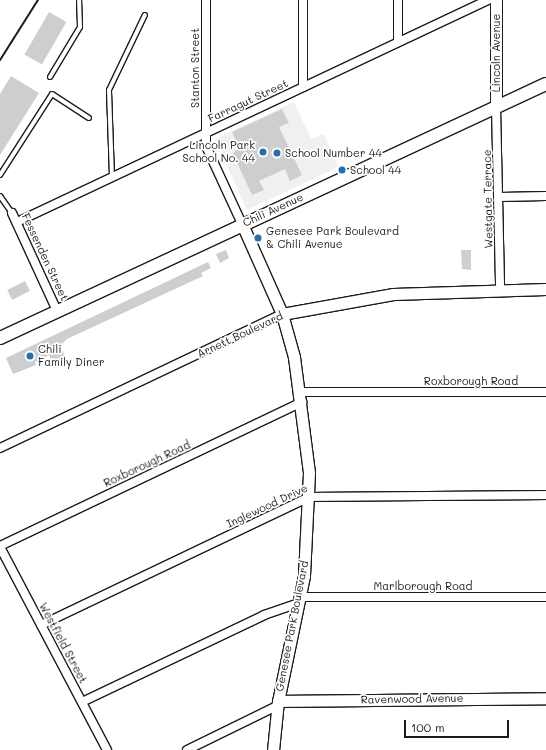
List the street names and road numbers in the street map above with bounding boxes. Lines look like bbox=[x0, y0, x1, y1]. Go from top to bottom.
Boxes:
street label: Lincoln Avenue bbox=[489, 14, 503, 92]
street label: Stanton Street bbox=[188, 28, 202, 108]
street label: Farragut Street bbox=[206, 77, 290, 125]
street label: Westgate Terrace bbox=[481, 149, 495, 249]
street label: Chili Avenue bbox=[241, 190, 305, 230]
street label: Fessenden Street bbox=[19, 211, 71, 303]
street label: Arnett Boulevard bbox=[195, 309, 285, 361]
street label: Roxborough Road bbox=[424, 374, 518, 388]
street label: Roxborough Road bbox=[101, 438, 193, 490]
street label: Inglewood Drive bbox=[224, 481, 310, 531]
street label: Genesee Park Boulevard bbox=[273, 560, 311, 692]
street label: Marlborough Road bbox=[374, 579, 472, 593]
street label: Westfield Street bbox=[36, 600, 90, 686]
street label: Ravenwood Avenue bbox=[361, 692, 463, 706]

